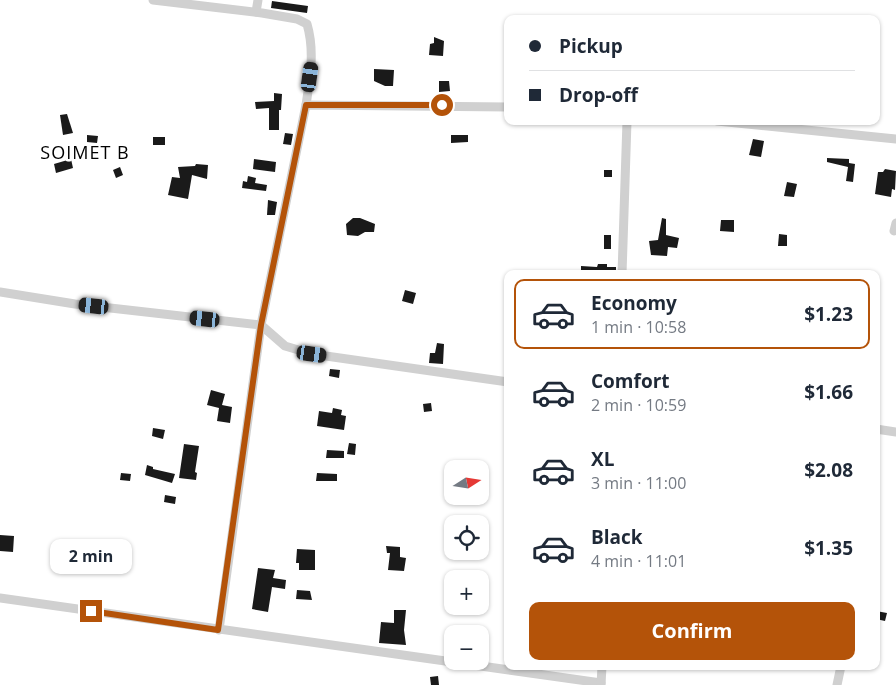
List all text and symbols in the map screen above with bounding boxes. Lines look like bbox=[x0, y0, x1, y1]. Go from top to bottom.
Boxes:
text: Pickup bbox=[559, 33, 623, 59]
car bbox=[300, 61, 319, 93]
text: Drop-off bbox=[559, 82, 638, 108]
route start bbox=[431, 94, 453, 116]
district label: SOIMET B bbox=[40, 140, 130, 164]
text: Economy bbox=[591, 290, 677, 316]
icon: car bbox=[531, 292, 576, 337]
car bbox=[78, 297, 109, 315]
text: $1.23 bbox=[804, 301, 853, 327]
car bbox=[189, 310, 220, 328]
text: 1 min · 10:58 bbox=[591, 316, 686, 338]
car bbox=[296, 344, 327, 364]
text: Comfort bbox=[591, 368, 670, 394]
icon: car bbox=[531, 370, 576, 415]
text: $1.66 bbox=[804, 379, 853, 405]
text: 2 min · 10:59 bbox=[591, 394, 686, 416]
text: XL bbox=[591, 446, 614, 472]
icon: car bbox=[531, 448, 576, 493]
text: $2.08 bbox=[804, 457, 853, 483]
north arrow bbox=[444, 460, 489, 505]
map controls bbox=[444, 460, 489, 670]
text: 3 min · 11:00 bbox=[591, 472, 686, 494]
button: locate bbox=[444, 515, 489, 560]
text: Black bbox=[591, 524, 643, 550]
icon: car bbox=[531, 526, 576, 571]
text: $1.35 bbox=[804, 535, 853, 561]
callout: 2 min bbox=[50, 538, 132, 574]
text: 2 min bbox=[69, 545, 113, 567]
text: 4 min · 11:01 bbox=[591, 550, 686, 572]
button: + bbox=[444, 570, 489, 615]
route end bbox=[80, 600, 102, 622]
button: Confirm bbox=[529, 602, 855, 660]
button: − bbox=[444, 625, 489, 670]

